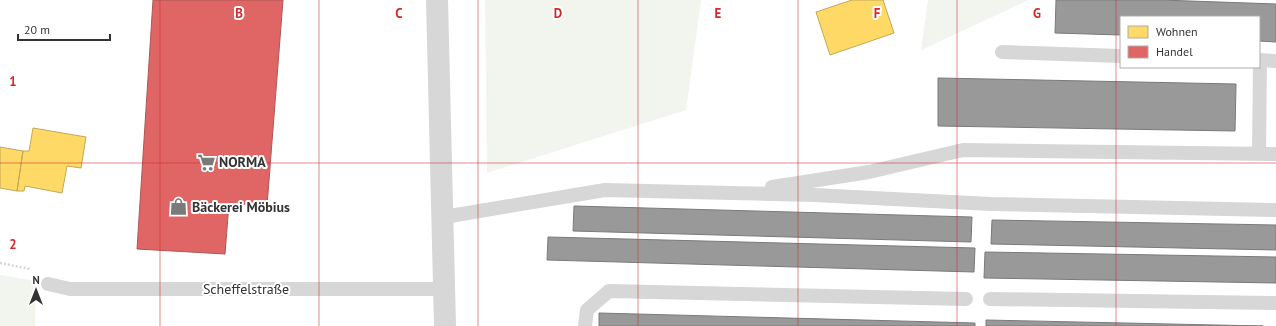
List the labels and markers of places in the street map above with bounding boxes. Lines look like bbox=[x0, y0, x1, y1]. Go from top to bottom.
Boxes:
supermarket icon: NORMA bbox=[196, 152, 216, 172]
place label: NORMA bbox=[219, 153, 266, 171]
shop icon: Bäckerei Möbius bbox=[169, 197, 189, 217]
place label: Bäckerei Möbius bbox=[192, 198, 290, 216]

